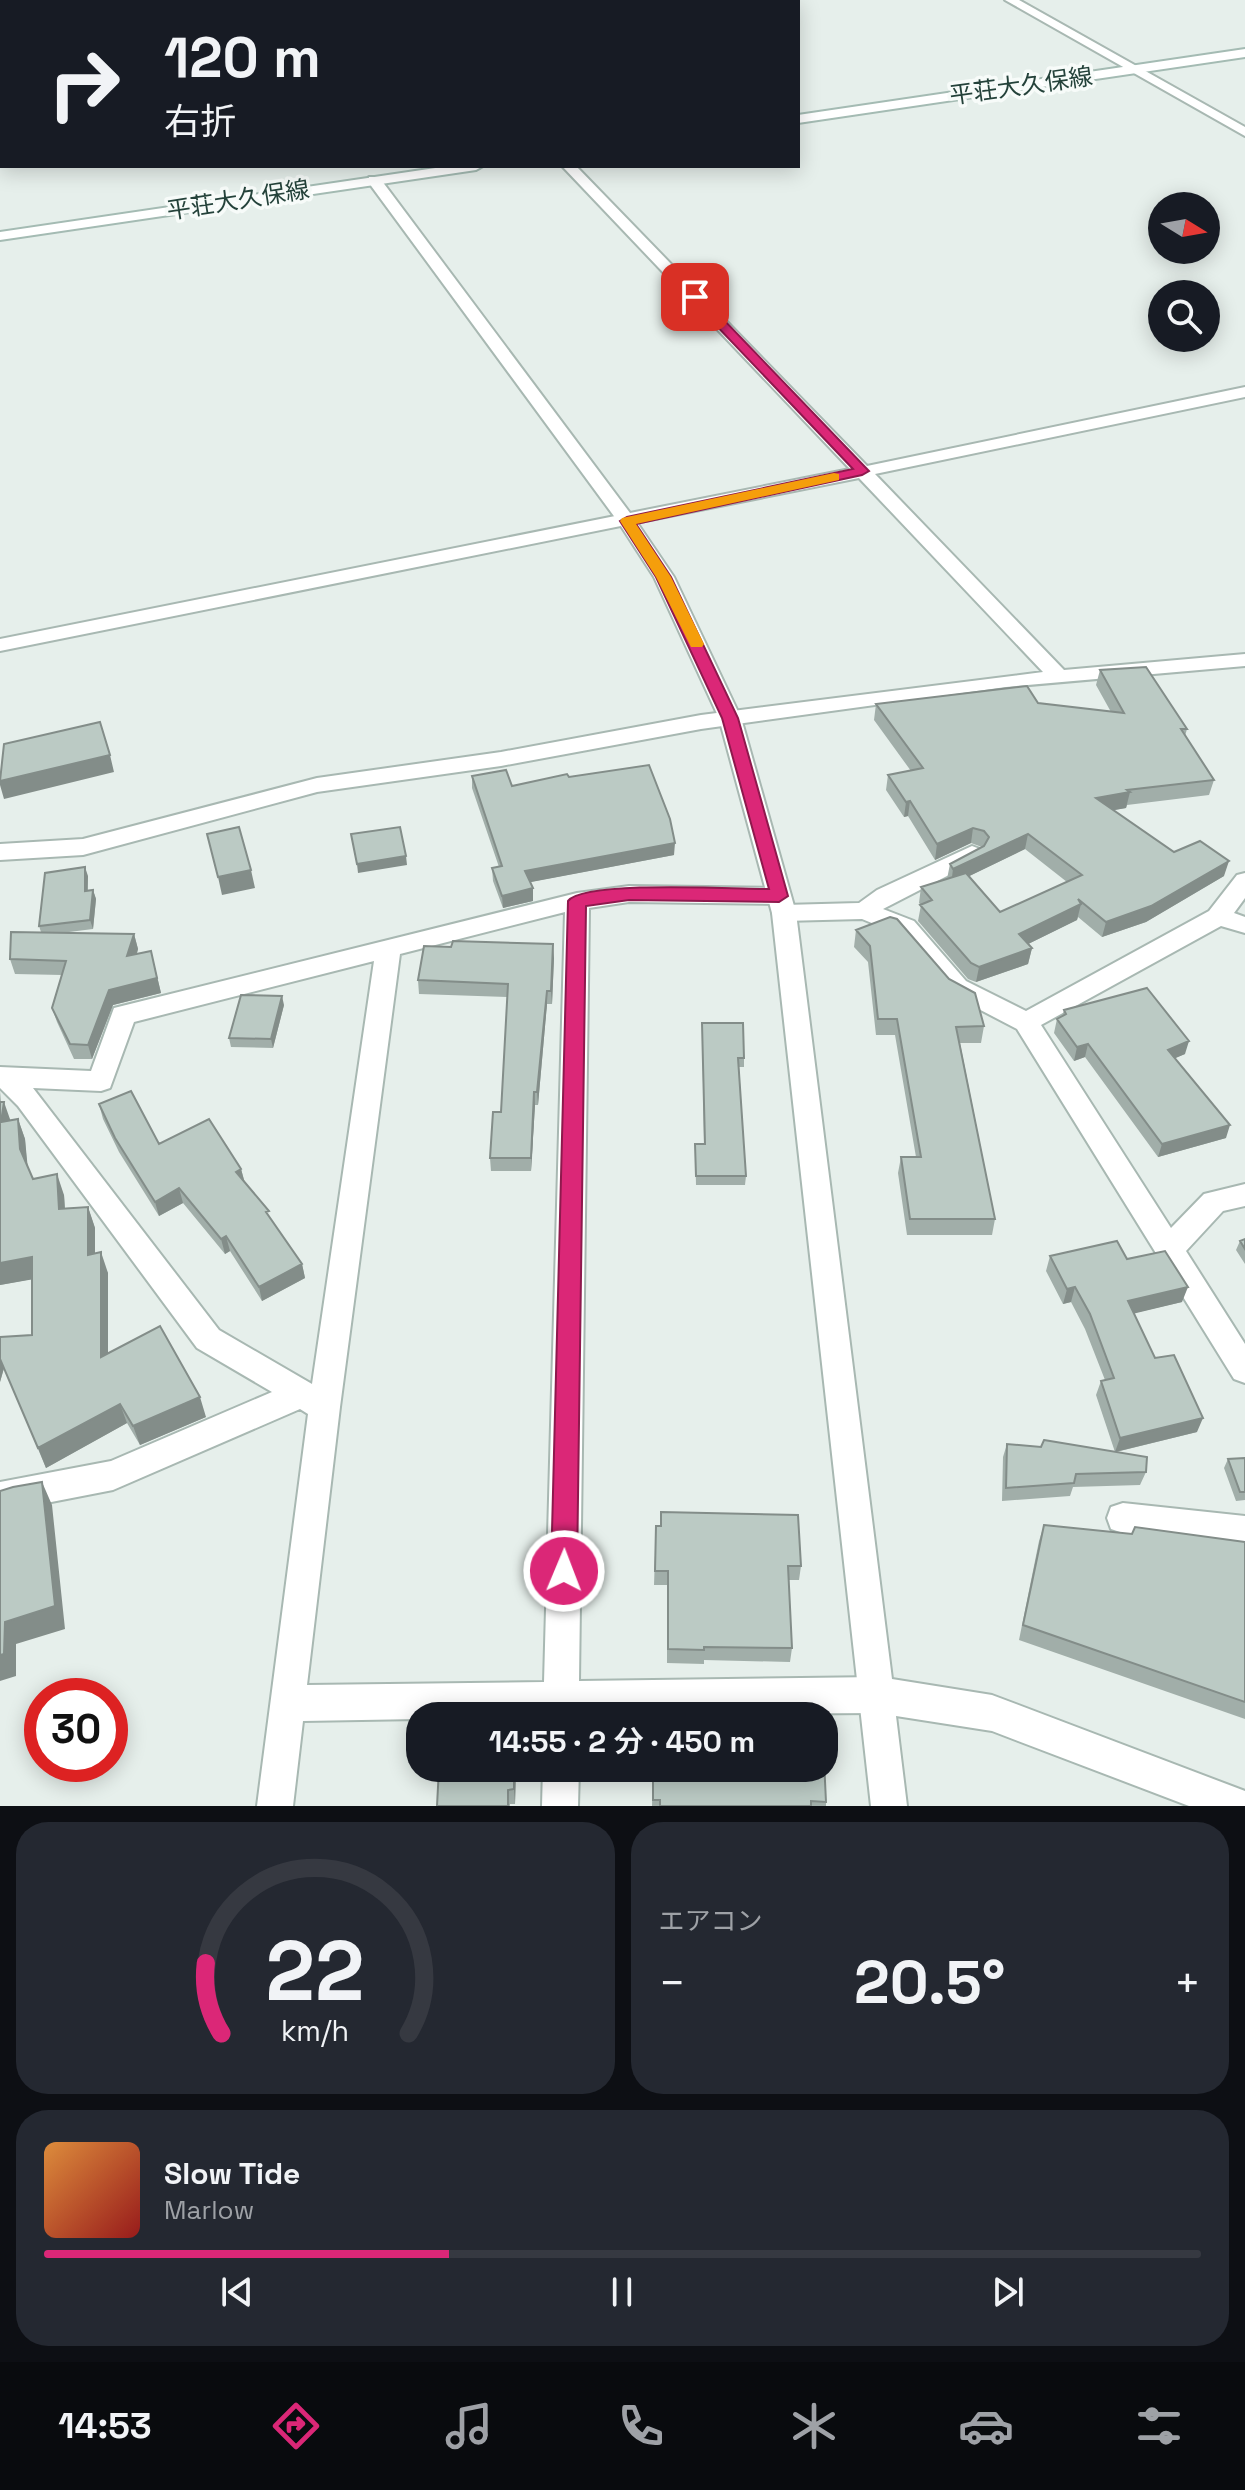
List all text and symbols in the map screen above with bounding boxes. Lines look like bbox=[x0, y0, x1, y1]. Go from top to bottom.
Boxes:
text: 120 m bbox=[164, 22, 321, 93]
icon: right bbox=[32, 32, 136, 136]
street label: 平荘大久保線 bbox=[947, 60, 1094, 111]
text: 右折 bbox=[164, 99, 236, 145]
street label: 平荘大久保線 bbox=[164, 173, 311, 226]
north arrow bbox=[1148, 192, 1220, 264]
map controls bbox=[1148, 192, 1220, 352]
pin bbox=[661, 263, 729, 331]
icon: arrive bbox=[673, 275, 717, 319]
button: search bbox=[1148, 280, 1220, 352]
position arrow bbox=[522, 1529, 606, 1613]
speed limit sign: 30 bbox=[24, 1678, 128, 1782]
text: 14:55 · 2 分 · 450 m bbox=[489, 1722, 755, 1761]
text: エアコン bbox=[659, 1904, 763, 1938]
text: 22 bbox=[266, 1918, 365, 2024]
text: 20.5° bbox=[854, 1944, 1005, 2021]
text: − bbox=[659, 1955, 686, 2011]
text: + bbox=[1174, 1955, 1201, 2011]
text: km/h bbox=[281, 2013, 349, 2049]
text: Slow Tide bbox=[164, 2154, 300, 2193]
text: Marlow bbox=[164, 2193, 254, 2227]
icon: previous bbox=[215, 2270, 259, 2314]
icon: pause bbox=[600, 2270, 644, 2314]
icon: next bbox=[986, 2270, 1030, 2314]
icon: directions bbox=[268, 2398, 324, 2454]
icon: music bbox=[441, 2398, 497, 2454]
icon: phone bbox=[613, 2398, 669, 2454]
icon: climate bbox=[786, 2398, 842, 2454]
icon: car bbox=[958, 2398, 1014, 2454]
icon: filters bbox=[1131, 2398, 1187, 2454]
text: 14:53 bbox=[58, 2403, 152, 2449]

